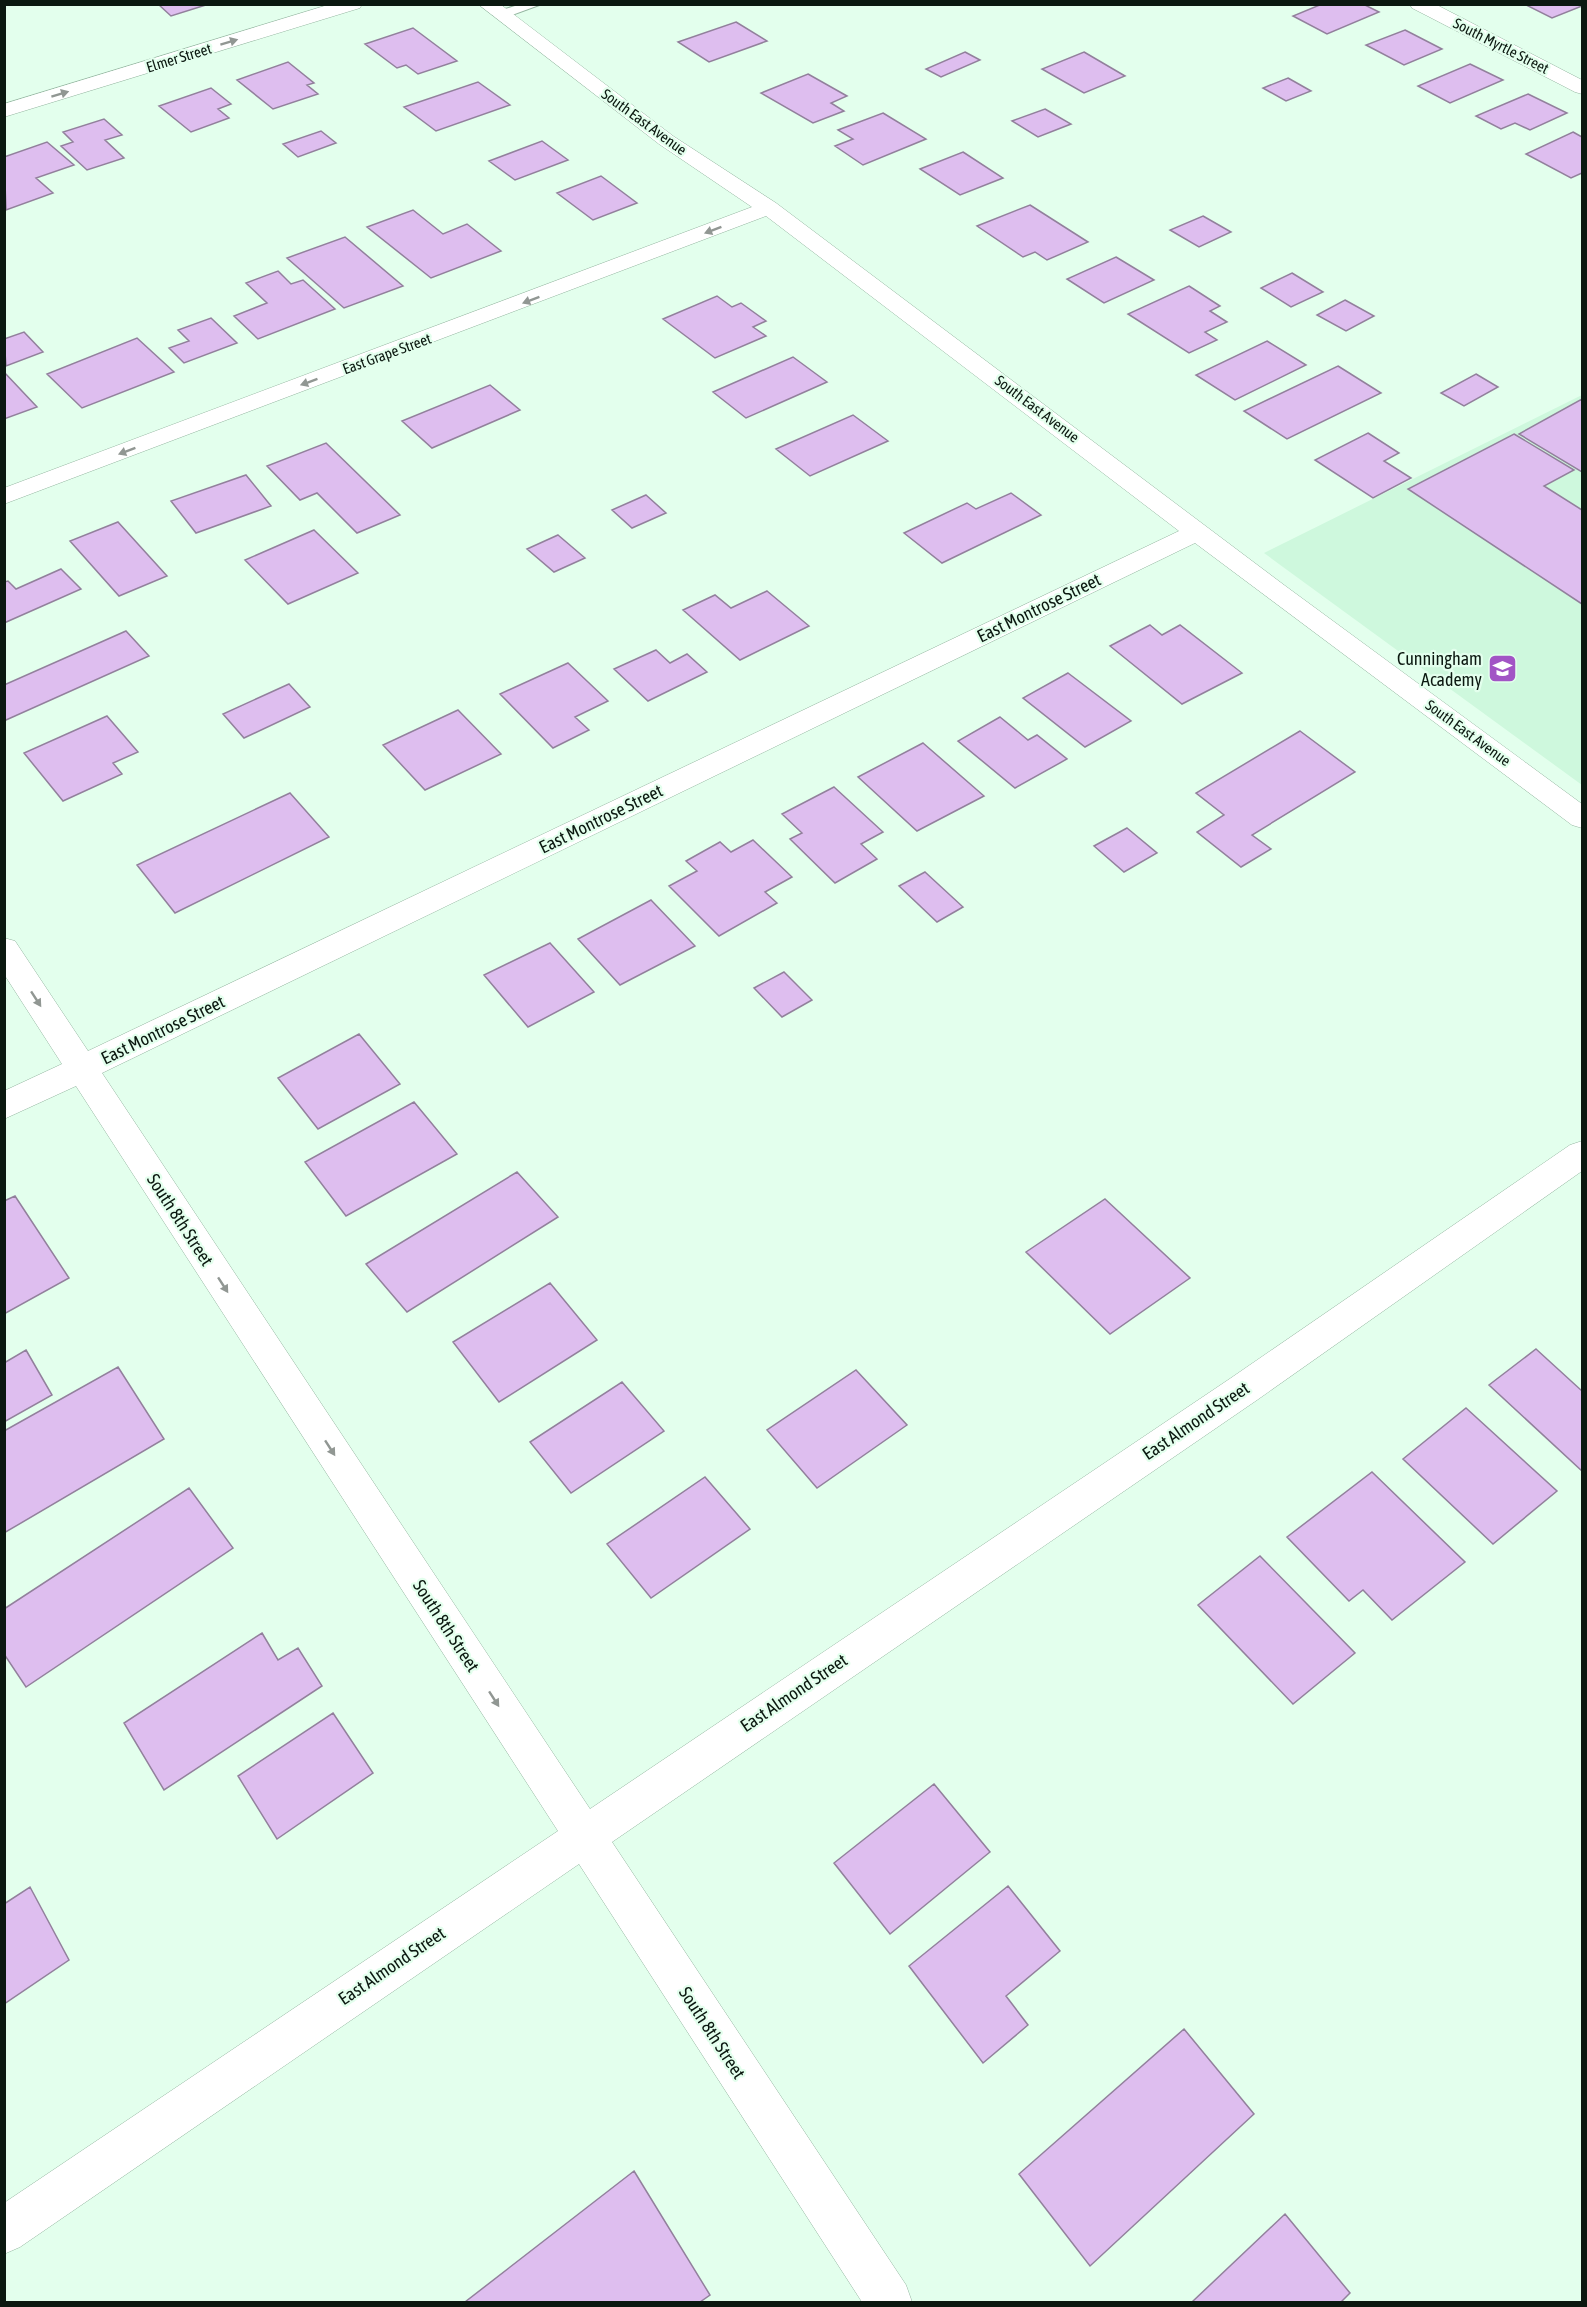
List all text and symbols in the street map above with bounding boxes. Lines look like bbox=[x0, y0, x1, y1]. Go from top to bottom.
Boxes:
street label: South Myrtle Street bbox=[1451, 14, 1552, 77]
one-way arrow bbox=[220, 37, 238, 47]
street label: Elmer Street bbox=[144, 40, 214, 75]
street label: South East Avenue bbox=[599, 85, 690, 158]
one-way arrow bbox=[51, 89, 69, 98]
one-way arrow bbox=[704, 225, 722, 235]
one-way arrow bbox=[522, 295, 540, 305]
street label: East Grape Street bbox=[340, 330, 433, 377]
street label: South East Avenue bbox=[992, 371, 1083, 446]
one-way arrow bbox=[300, 377, 318, 387]
one-way arrow bbox=[117, 446, 135, 456]
street label: East Montrose Street bbox=[974, 569, 1104, 647]
place label: Cunningham Academy bbox=[1397, 648, 1482, 690]
school or university icon: Cunningham Academy bbox=[1487, 653, 1519, 685]
street label: South East Avenue bbox=[1423, 696, 1514, 769]
street label: East Montrose Street bbox=[536, 780, 666, 858]
one-way arrow bbox=[30, 990, 42, 1006]
street label: East Montrose Street bbox=[98, 991, 228, 1069]
street label: South 8th Street bbox=[143, 1170, 218, 1270]
one-way arrow bbox=[217, 1277, 228, 1293]
street label: East Almond Street bbox=[1138, 1377, 1253, 1464]
one-way arrow bbox=[324, 1440, 335, 1456]
street label: South 8th Street bbox=[409, 1576, 484, 1676]
street label: East Almond Street bbox=[736, 1649, 851, 1736]
one-way arrow bbox=[488, 1691, 499, 1707]
street label: East Almond Street bbox=[334, 1922, 449, 2009]
street label: South 8th Street bbox=[675, 1983, 750, 2083]

